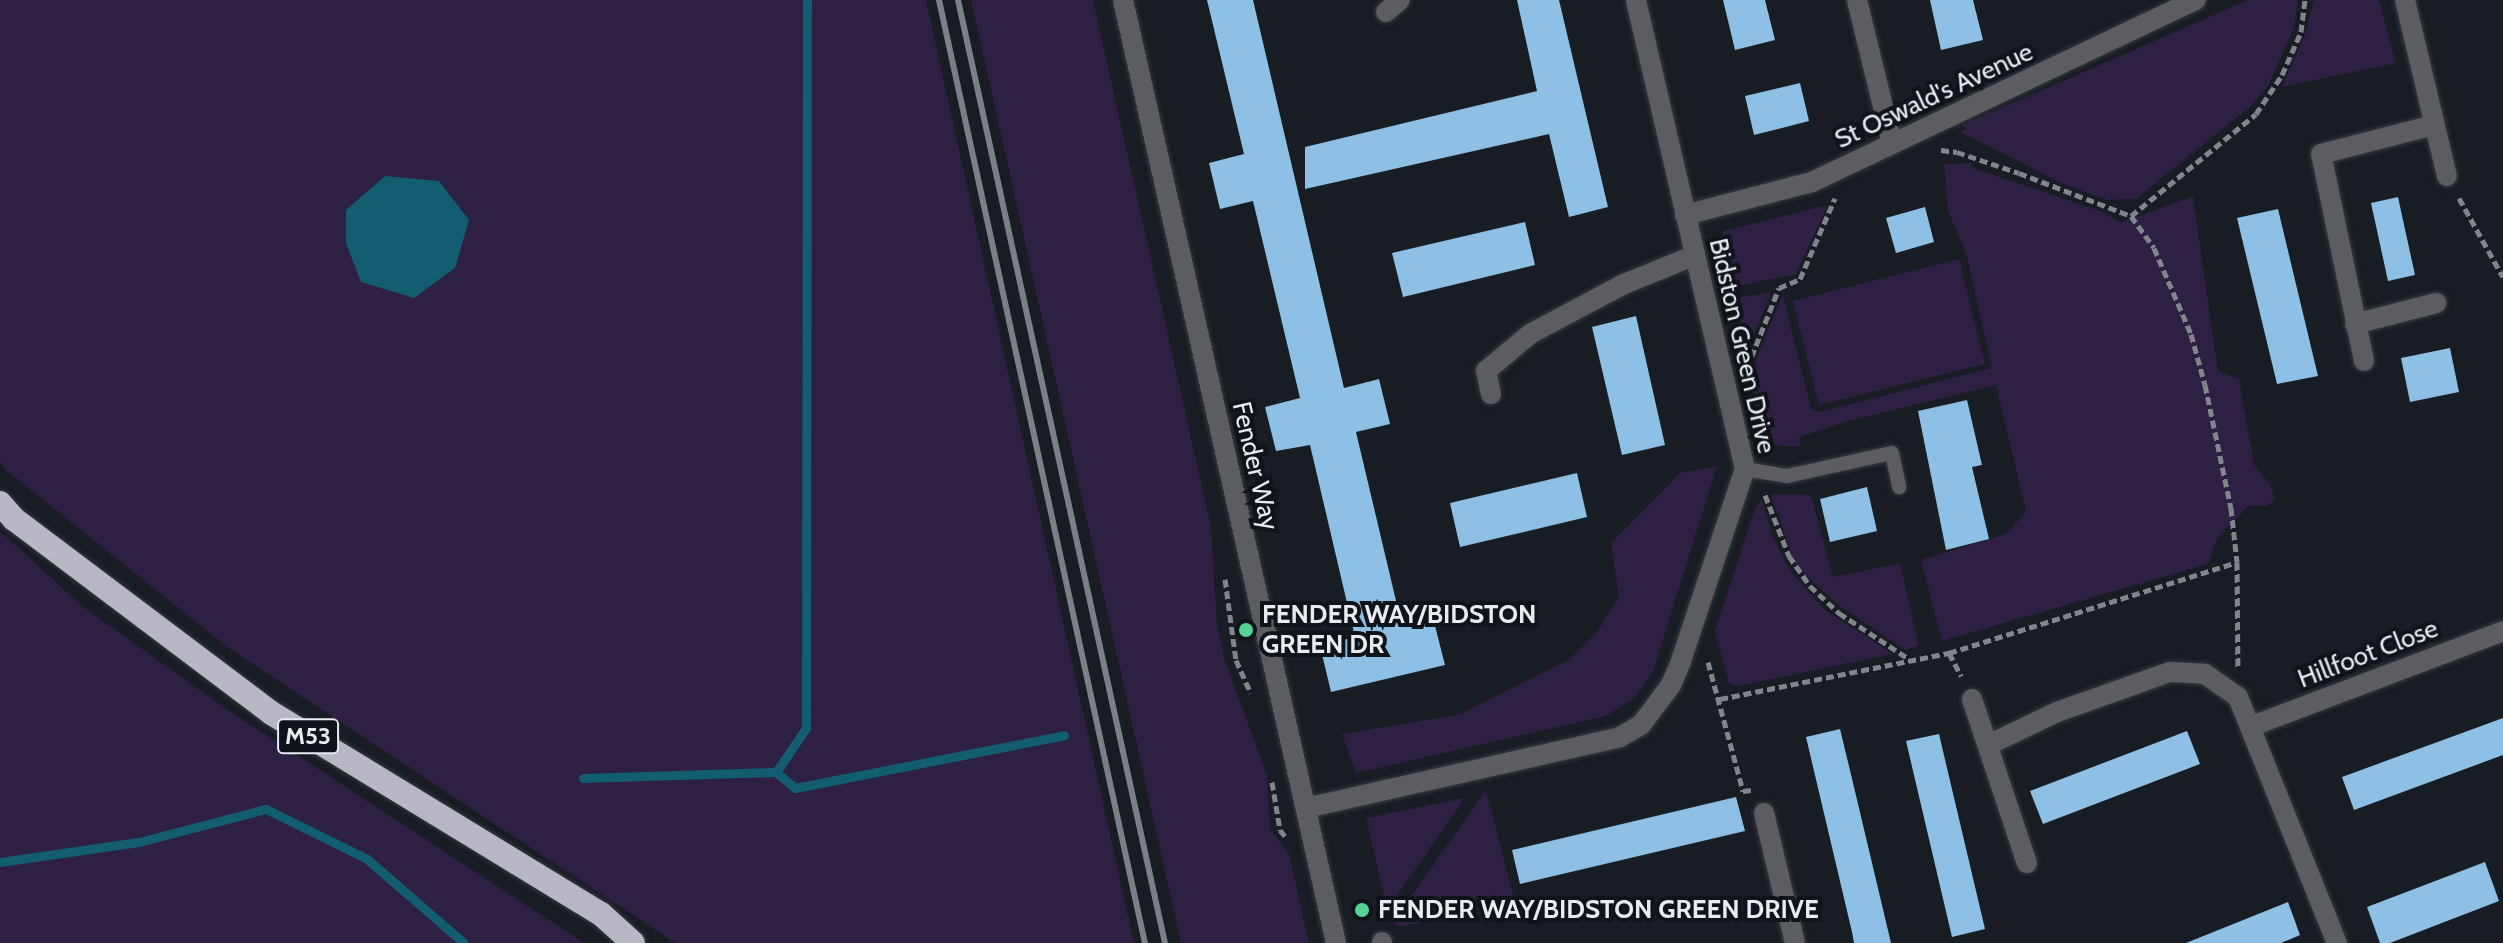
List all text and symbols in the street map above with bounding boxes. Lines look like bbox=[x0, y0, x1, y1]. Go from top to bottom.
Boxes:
street label: St Oswald's Avenue bbox=[1830, 36, 2038, 156]
street label: Bidston Green Drive bbox=[1702, 235, 1782, 457]
street label: Fender Way bbox=[1225, 399, 1285, 533]
place label: FENDER WAY/BIDSTON GREEN DR bbox=[1262, 599, 1536, 660]
street label: Hillfoot Close bbox=[2293, 613, 2443, 695]
marker: FENDER WAY/BIDSTON GREEN DR bbox=[1237, 621, 1255, 639]
road number: M53 bbox=[276, 716, 340, 756]
place label: FENDER WAY/BIDSTON GREEN DRIVE bbox=[1378, 894, 1819, 926]
marker: FENDER WAY/BIDSTON GREEN DRIVE bbox=[1353, 901, 1371, 919]

